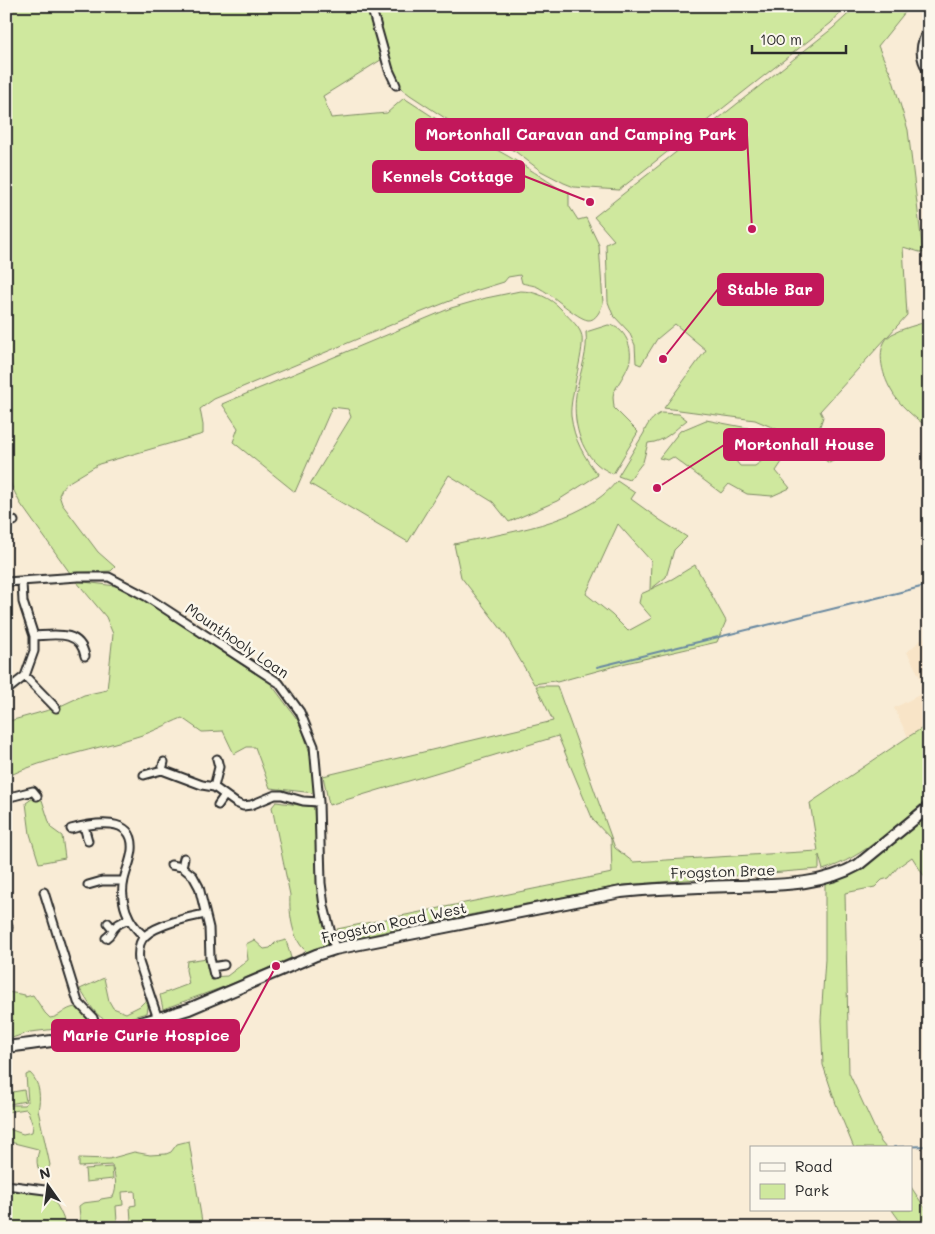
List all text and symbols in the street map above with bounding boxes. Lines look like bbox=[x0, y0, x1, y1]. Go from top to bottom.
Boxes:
scale bar bbox=[752, 22, 846, 54]
text: 100 m bbox=[760, 29, 802, 49]
callout: Mortonhall Caravan and Camping Park bbox=[416, 119, 747, 150]
text: Mortonhall Caravan and Camping Park bbox=[426, 123, 736, 144]
callout: Kennels Cottage bbox=[373, 161, 524, 192]
text: Kennels Cottage bbox=[383, 165, 513, 186]
callout: Stable Bar bbox=[718, 274, 823, 305]
text: Stable Bar bbox=[727, 278, 813, 299]
callout: Mortonhall House bbox=[724, 429, 884, 460]
text: Mortonhall House bbox=[734, 433, 874, 454]
street label: Mounthooly Loan bbox=[182, 598, 293, 682]
street label: Frogston Brae bbox=[670, 859, 776, 883]
street label: Frogston Road West bbox=[319, 897, 468, 947]
callout: Marie Curie Hospice bbox=[52, 1020, 239, 1051]
text: Marie Curie Hospice bbox=[62, 1024, 230, 1045]
legend bbox=[750, 1146, 912, 1212]
text: Road bbox=[795, 1156, 832, 1176]
north arrow bbox=[22, 1162, 72, 1212]
text: N bbox=[37, 1162, 52, 1183]
text: Park bbox=[795, 1180, 829, 1200]

